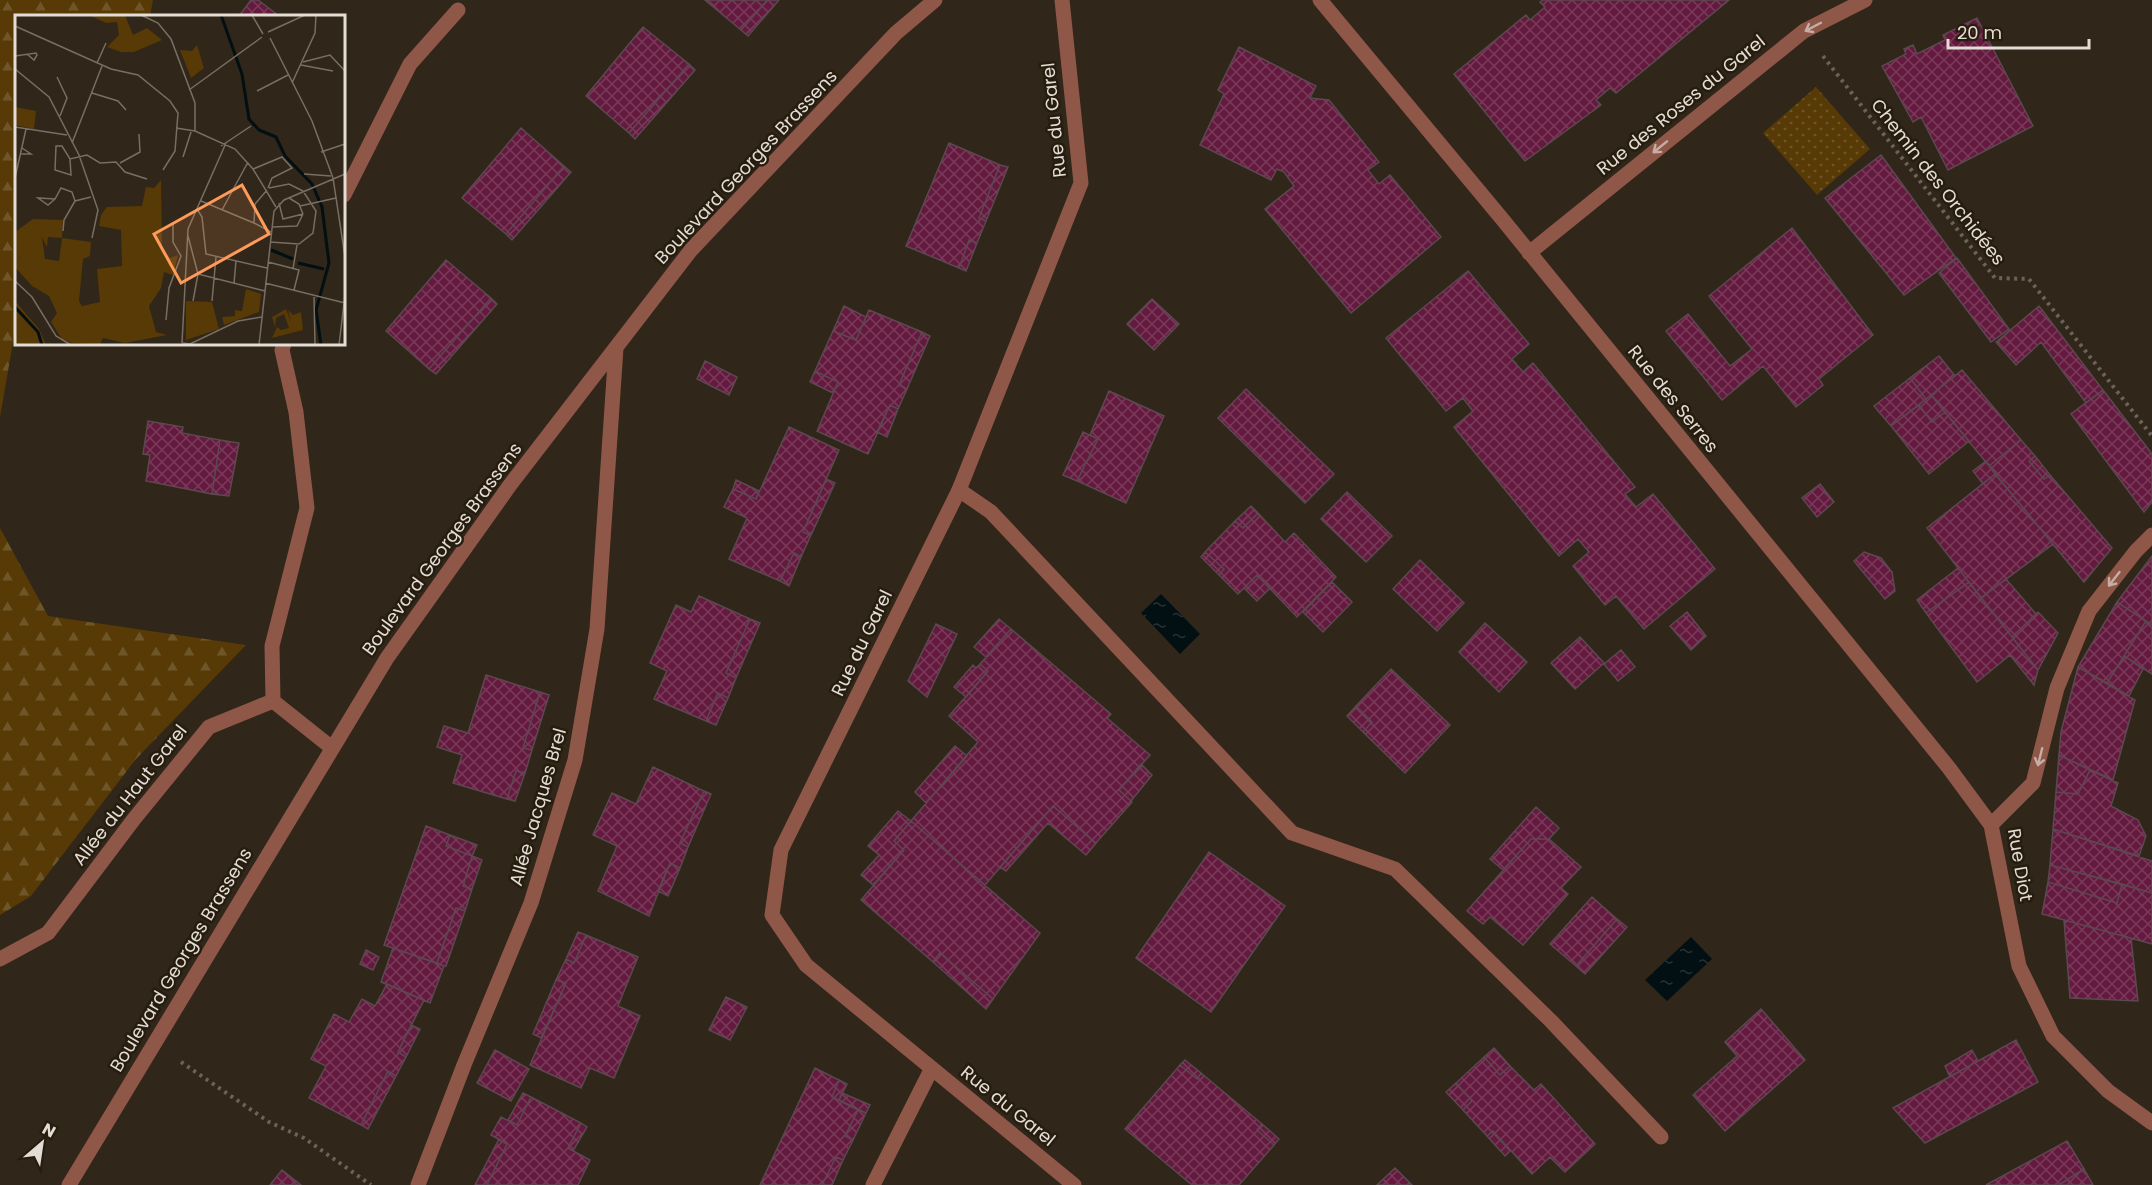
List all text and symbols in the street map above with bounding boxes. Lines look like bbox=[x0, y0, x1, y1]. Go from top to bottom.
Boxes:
scale bar bbox=[1948, 12, 2089, 50]
inset map bbox=[15, 15, 345, 345]
text: 20 m bbox=[1957, 20, 2002, 45]
one-way arrow bbox=[1805, 21, 1822, 33]
street label: Rue des Roses du Garel bbox=[1591, 29, 1770, 180]
street label: Rue du Garel bbox=[1035, 61, 1072, 179]
street label: Boulevard Georges Brassens bbox=[649, 64, 843, 269]
street label: Chemin des Orchidées bbox=[1865, 93, 2011, 270]
one-way arrow bbox=[1652, 141, 1668, 154]
street label: Rue des Serres bbox=[1622, 340, 1725, 458]
street label: Boulevard Georges Brassens bbox=[356, 437, 527, 660]
one-way arrow bbox=[2107, 571, 2120, 587]
street label: Rue du Garel bbox=[825, 585, 898, 700]
street label: Allée du Haut Garel bbox=[67, 719, 193, 870]
street label: Allée Jacques Brel bbox=[503, 725, 572, 889]
one-way arrow bbox=[2033, 748, 2045, 767]
street label: Rue Diot bbox=[2002, 826, 2039, 903]
street label: Boulevard Georges Brassens bbox=[104, 843, 258, 1076]
street label: Rue du Garel bbox=[956, 1060, 1061, 1152]
north arrow bbox=[12, 1113, 72, 1173]
text: N bbox=[38, 1117, 60, 1143]

